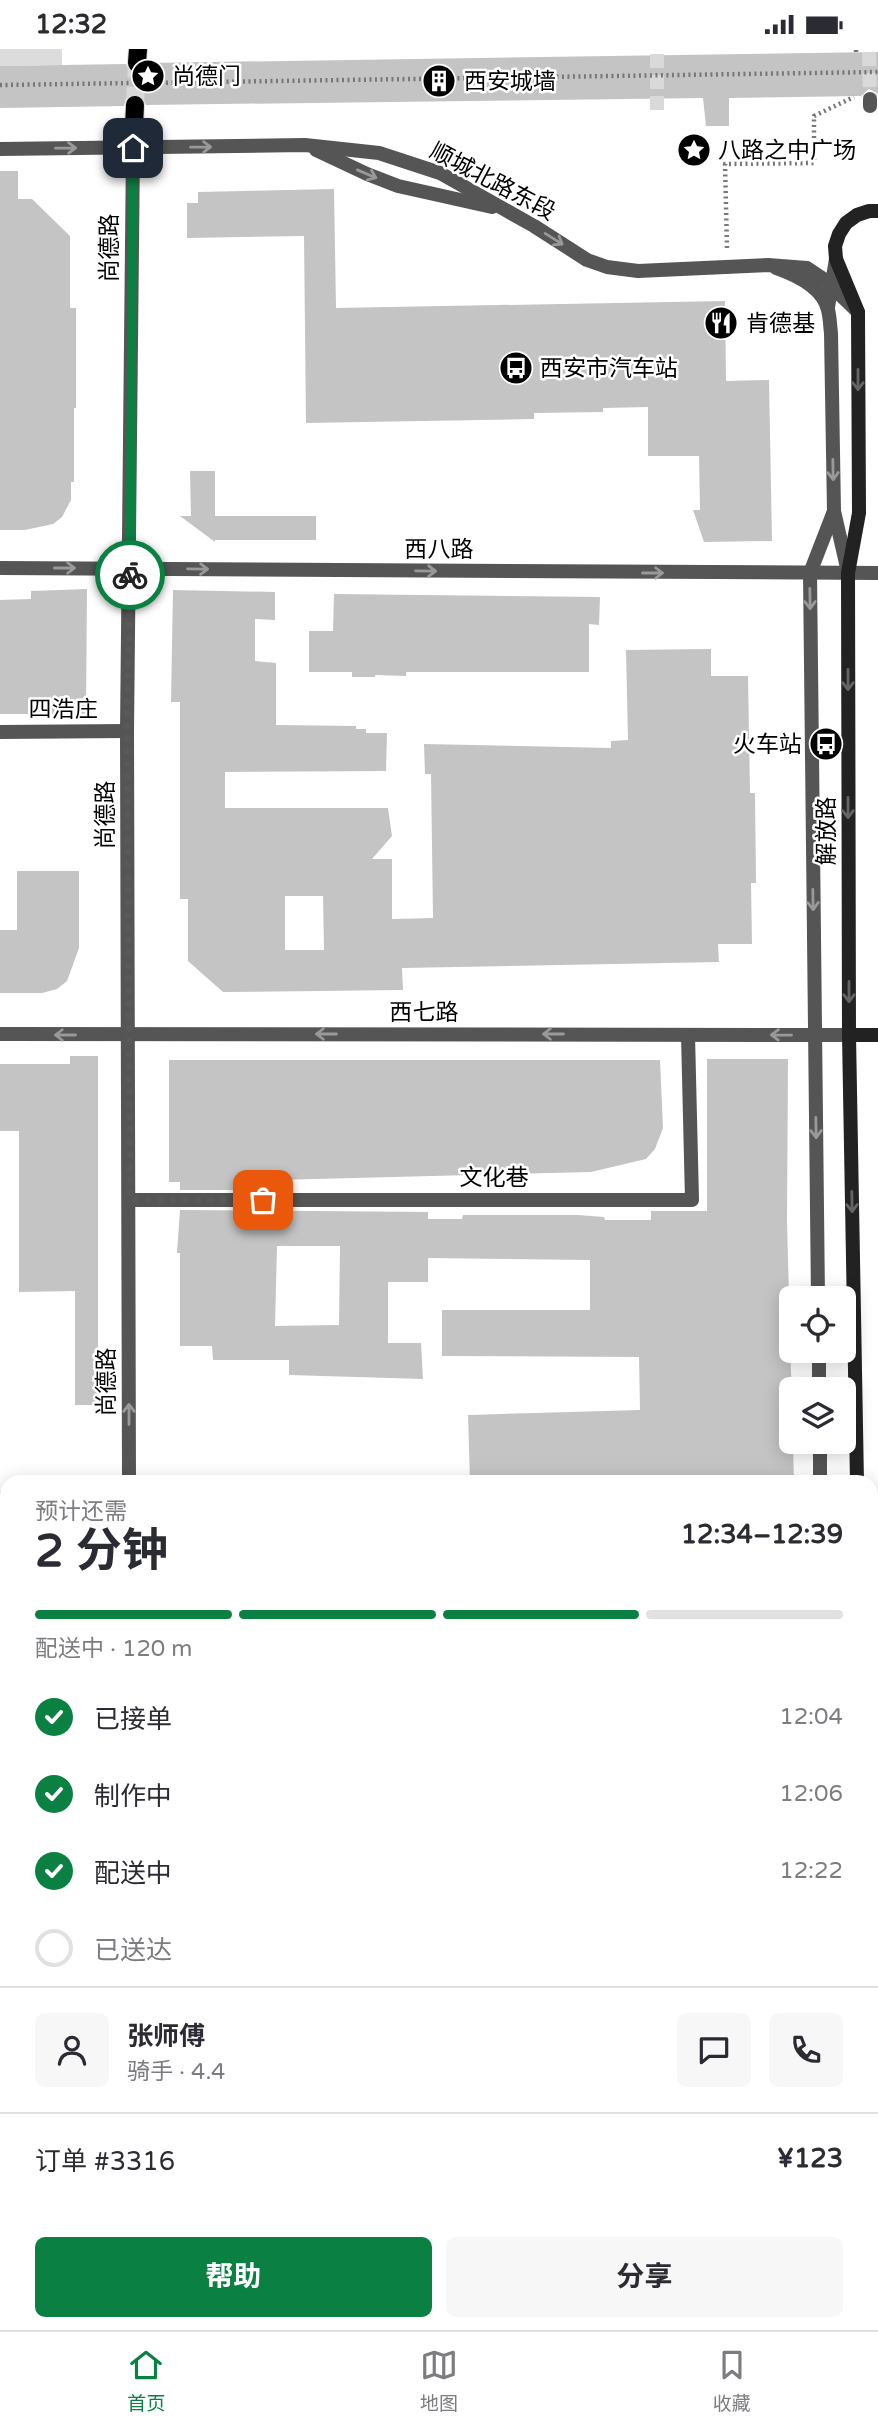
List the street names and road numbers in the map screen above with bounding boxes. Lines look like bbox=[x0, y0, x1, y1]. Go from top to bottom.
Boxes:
street label: 顺城北路东段 bbox=[425, 137, 560, 227]
street label: 尚德路 bbox=[96, 214, 124, 283]
street label: 西八路 bbox=[405, 536, 474, 564]
street label: 四浩庄 bbox=[29, 696, 98, 724]
street label: 尚德路 bbox=[92, 781, 120, 850]
street label: 解放路 bbox=[813, 797, 841, 866]
street label: 西七路 bbox=[390, 999, 459, 1027]
street label: 文化巷 bbox=[460, 1164, 529, 1192]
street label: 尚德路 bbox=[93, 1348, 121, 1417]

